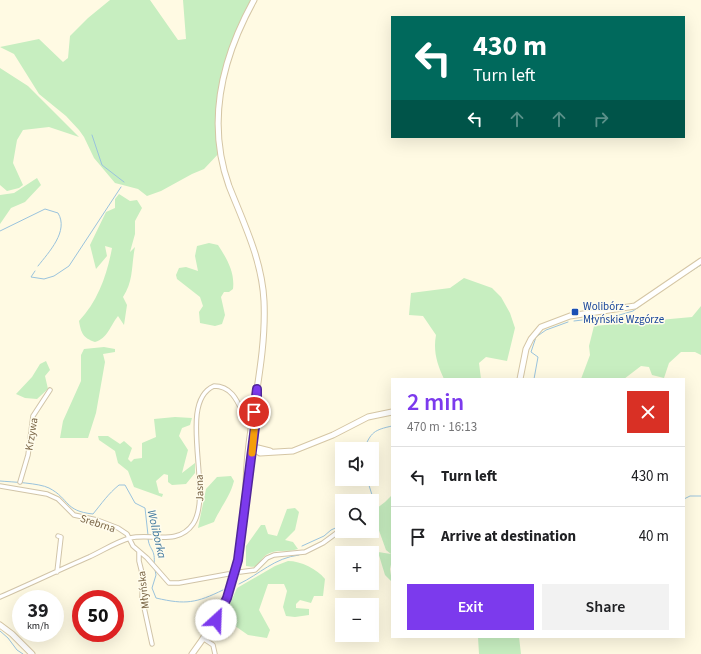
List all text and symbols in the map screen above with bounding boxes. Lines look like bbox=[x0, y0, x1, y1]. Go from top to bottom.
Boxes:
text: 430 m bbox=[473, 26, 547, 66]
icon: left bbox=[407, 32, 459, 84]
text: Turn left bbox=[473, 63, 535, 88]
icon: left bbox=[464, 108, 486, 130]
icon: ahead bbox=[506, 108, 528, 130]
icon: ahead bbox=[548, 108, 570, 130]
icon: right bbox=[590, 108, 612, 130]
place label: Wolibórz - Młyńskie Wzgórze bbox=[583, 299, 665, 327]
marker: Wolibórz - Młyńskie Wzgórze bbox=[570, 307, 580, 317]
text: 2 min bbox=[407, 385, 464, 420]
button: close bbox=[627, 391, 669, 433]
pin bbox=[237, 395, 271, 429]
icon: arrive bbox=[243, 401, 265, 423]
street label: Krzywa bbox=[21, 416, 42, 452]
text: 470 m · 16:13 bbox=[407, 418, 477, 436]
map controls bbox=[335, 442, 379, 642]
button: sound bbox=[335, 442, 379, 486]
icon: left bbox=[407, 466, 429, 488]
text: Turn left bbox=[441, 466, 497, 487]
text: 430 m bbox=[631, 466, 669, 487]
street label: Jasna bbox=[192, 474, 207, 502]
button: search bbox=[335, 494, 379, 538]
water label: Woliborka bbox=[143, 508, 171, 561]
street label: Srebrna bbox=[78, 511, 118, 536]
icon: arrive bbox=[407, 526, 429, 548]
text: Arrive at destination bbox=[441, 526, 576, 547]
text: 40 m bbox=[639, 526, 669, 547]
button: + bbox=[335, 546, 379, 590]
street label: Młyńska bbox=[134, 570, 153, 610]
button: Exit bbox=[407, 584, 534, 630]
button: Share bbox=[542, 584, 669, 630]
speed limit sign: 50 bbox=[72, 590, 124, 642]
text: 39 bbox=[27, 597, 49, 625]
button: − bbox=[335, 598, 379, 642]
position arrow bbox=[195, 599, 237, 641]
text: km/h bbox=[27, 619, 49, 633]

